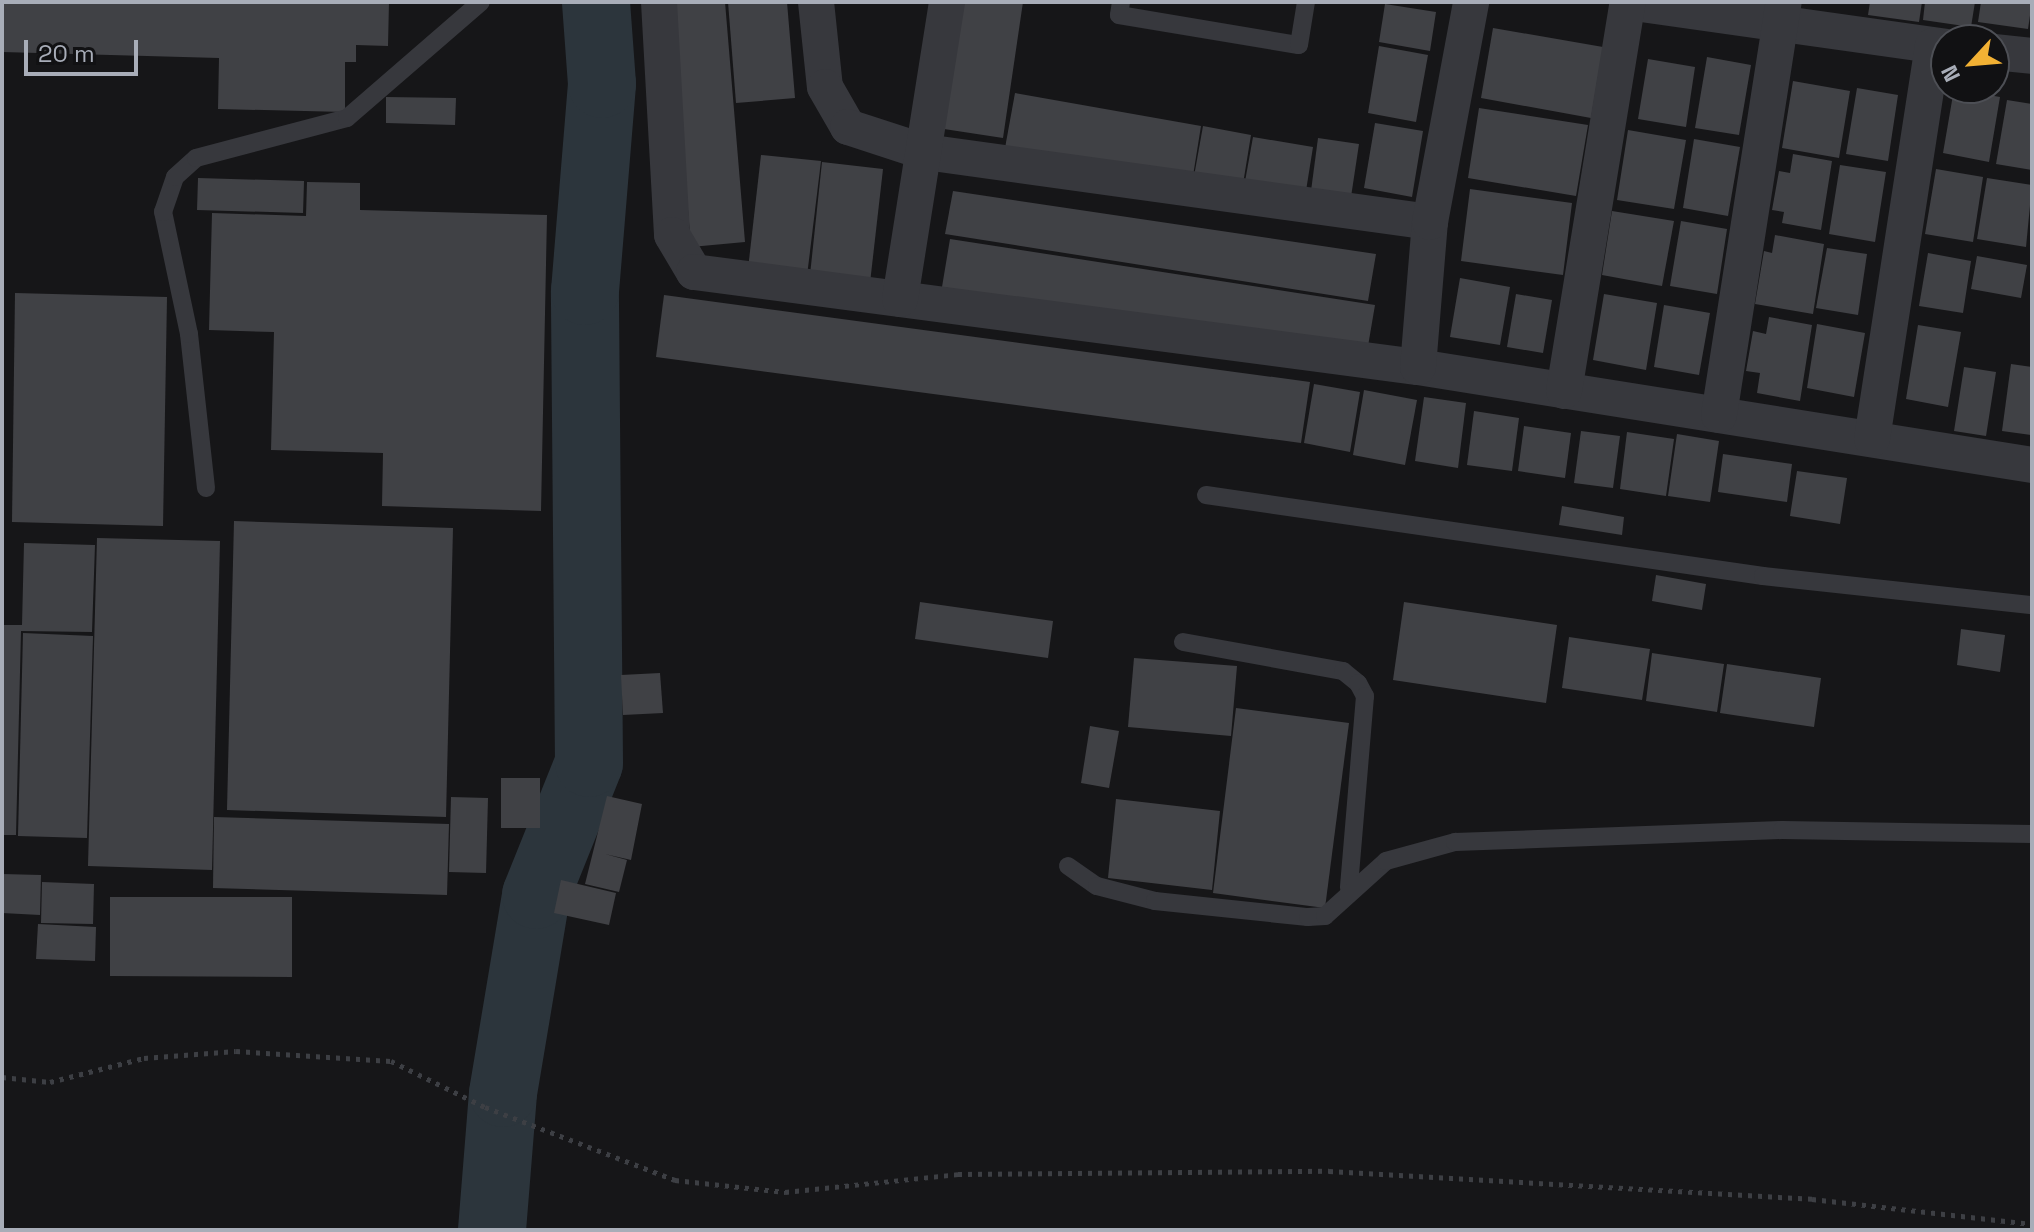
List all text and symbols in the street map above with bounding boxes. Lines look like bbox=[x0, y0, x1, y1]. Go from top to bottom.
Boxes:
scale bar bbox=[28, 24, 142, 74]
north arrow bbox=[1930, 24, 2010, 104]
text: 20 m bbox=[38, 38, 95, 69]
text: N bbox=[1934, 61, 1966, 86]

